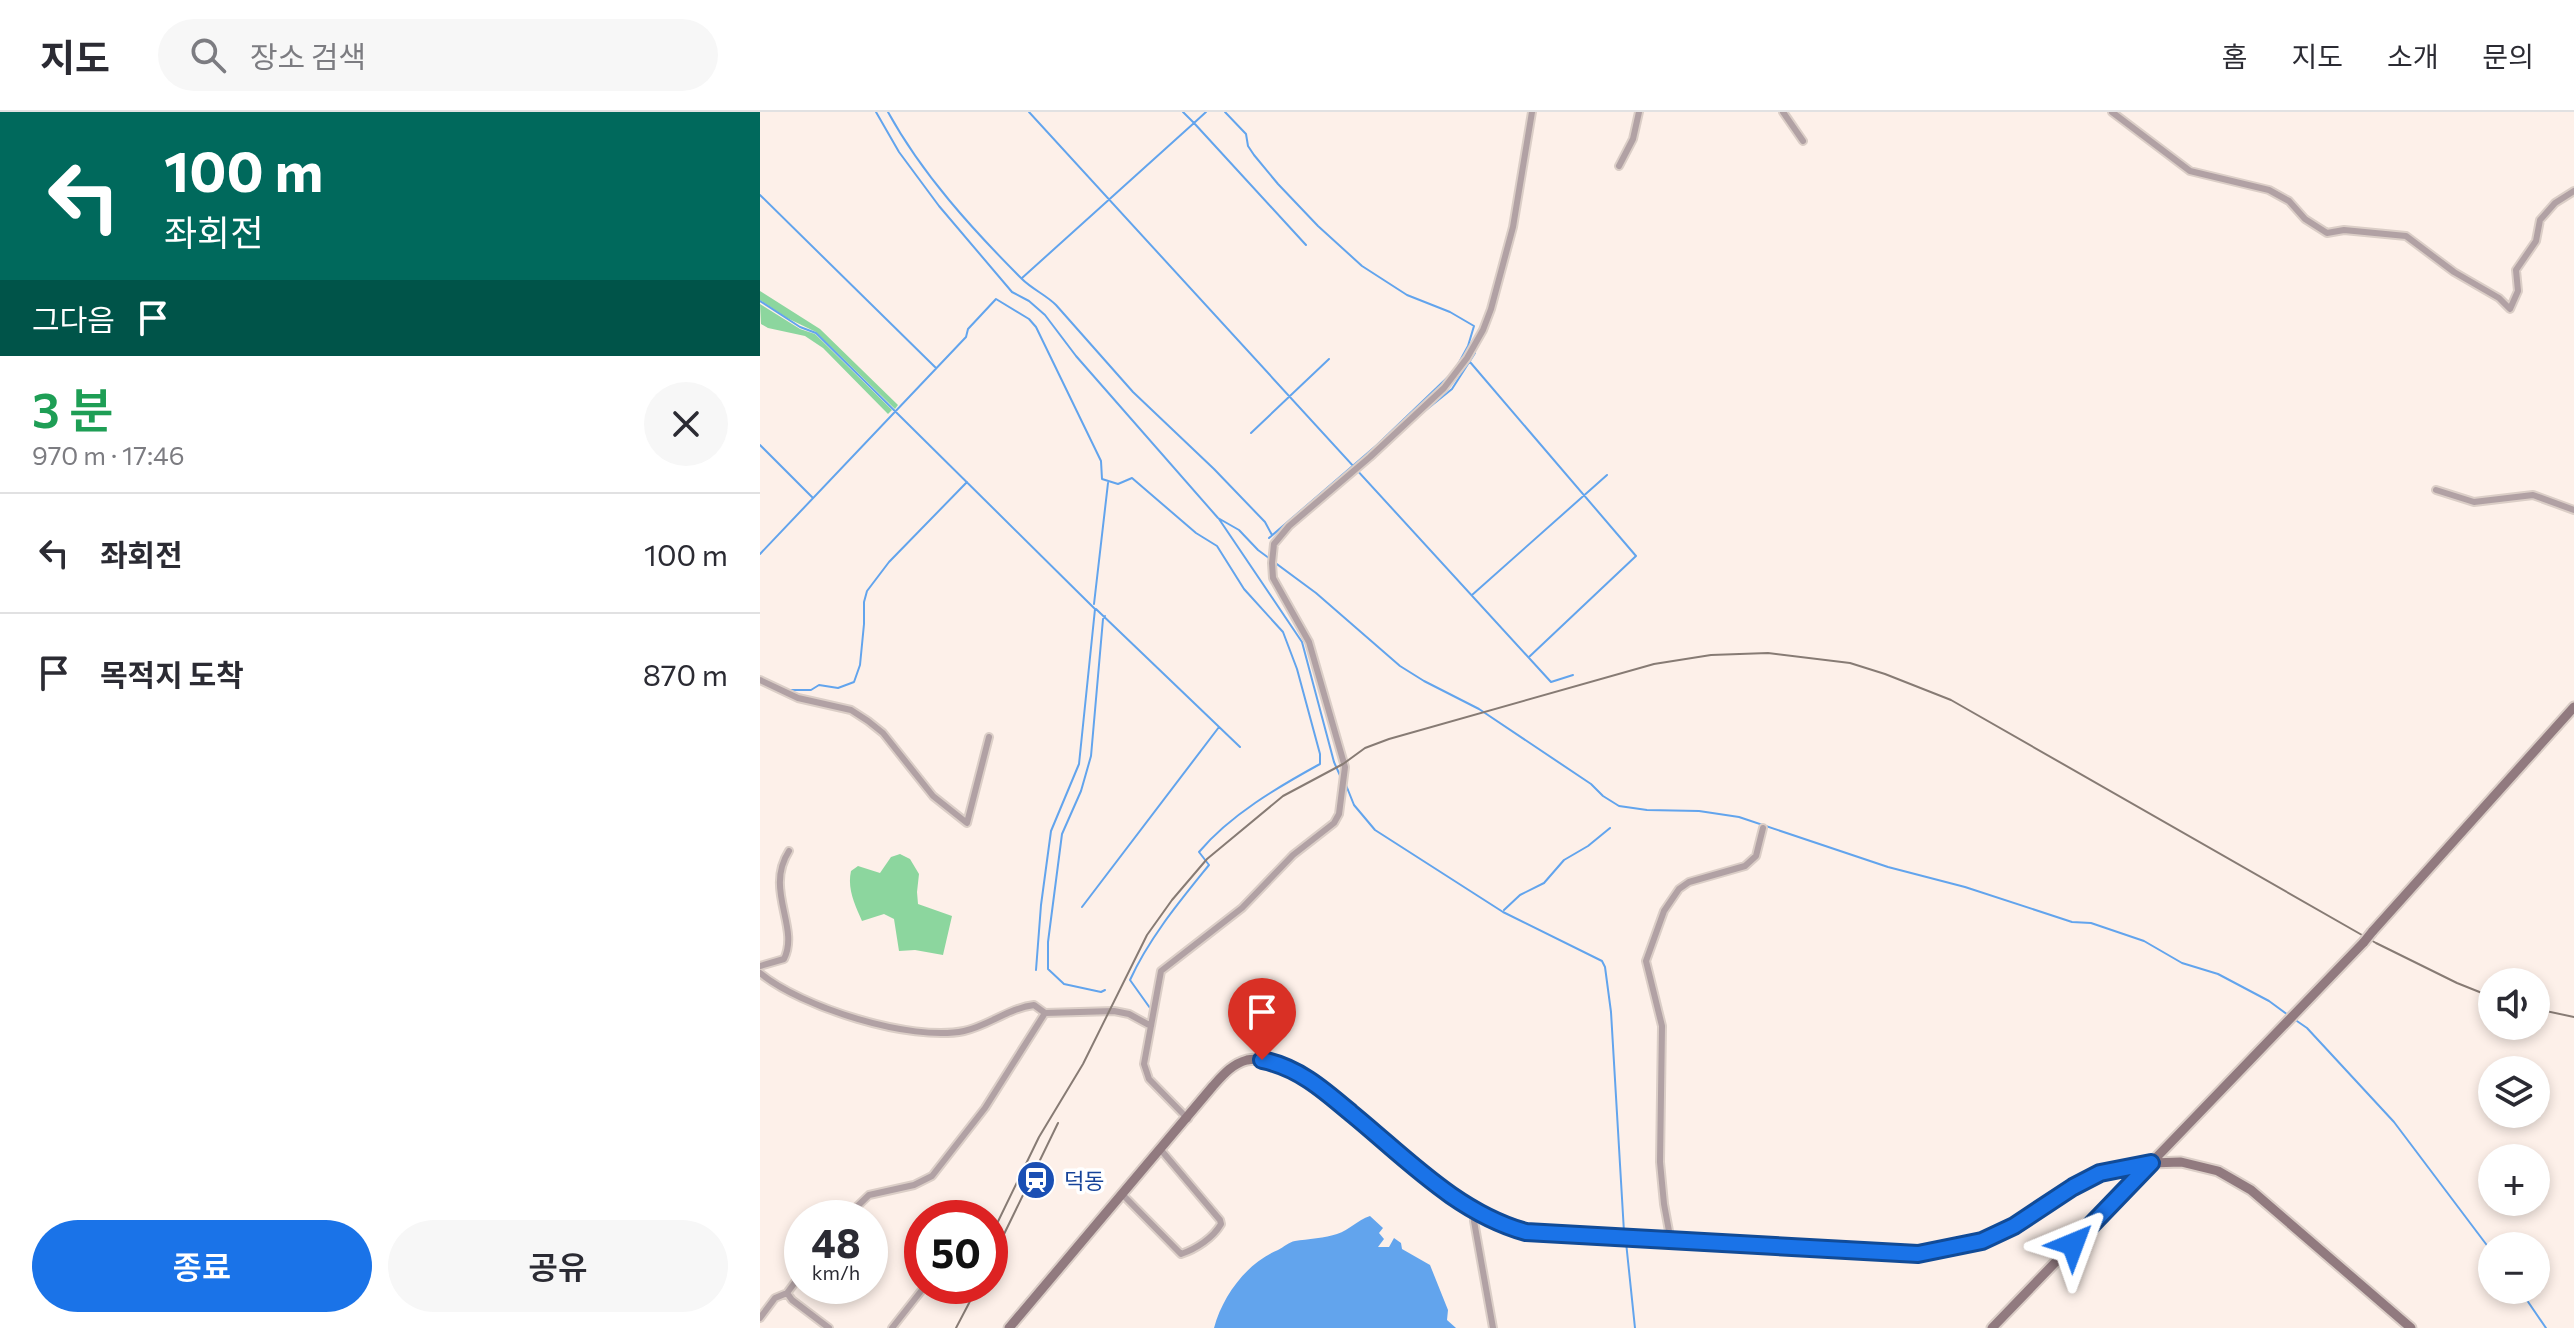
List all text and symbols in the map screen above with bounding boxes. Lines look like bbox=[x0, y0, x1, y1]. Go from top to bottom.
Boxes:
search box bbox=[158, 19, 718, 91]
text: 지도 bbox=[40, 33, 110, 80]
icon: search bbox=[186, 33, 230, 77]
text: 장소 검색 bbox=[250, 37, 366, 74]
text: 홈 bbox=[2222, 39, 2247, 73]
text: 지도 bbox=[2291, 39, 2343, 73]
text: 소개 bbox=[2387, 39, 2438, 73]
text: 문의 bbox=[2482, 39, 2534, 73]
text: 100 m bbox=[164, 135, 323, 204]
icon: left bbox=[32, 144, 136, 248]
text: 좌회전 bbox=[164, 209, 263, 253]
icon: arrive bbox=[131, 296, 175, 340]
text: 그다음 bbox=[32, 300, 115, 337]
text: 3 분 bbox=[32, 379, 113, 438]
button: close bbox=[644, 382, 728, 466]
text: 970 m · 17:46 bbox=[32, 439, 184, 470]
icon: left bbox=[32, 531, 76, 575]
text: 좌회전 bbox=[100, 535, 183, 572]
text: 100 m bbox=[644, 535, 728, 572]
icon: arrive bbox=[32, 651, 76, 695]
text: 목적지 도착 bbox=[100, 655, 244, 692]
text: 870 m bbox=[643, 655, 728, 692]
map controls bbox=[2478, 968, 2550, 1304]
button: sound bbox=[2478, 968, 2550, 1040]
pin bbox=[1228, 978, 1296, 1060]
icon: arrive bbox=[1240, 990, 1284, 1034]
button: layers bbox=[2478, 1056, 2550, 1128]
button: + bbox=[2478, 1144, 2550, 1216]
station icon: 덕동 bbox=[1015, 1159, 1057, 1201]
place label: 덕동 bbox=[1064, 1167, 1104, 1194]
speed limit sign: 50 bbox=[904, 1200, 1008, 1304]
position arrow bbox=[2031, 1202, 2115, 1286]
text: 48 bbox=[811, 1217, 861, 1266]
button: 종료 bbox=[32, 1220, 372, 1312]
button: 공유 bbox=[388, 1220, 728, 1312]
button: − bbox=[2478, 1232, 2550, 1304]
text: km/h bbox=[812, 1260, 860, 1284]

